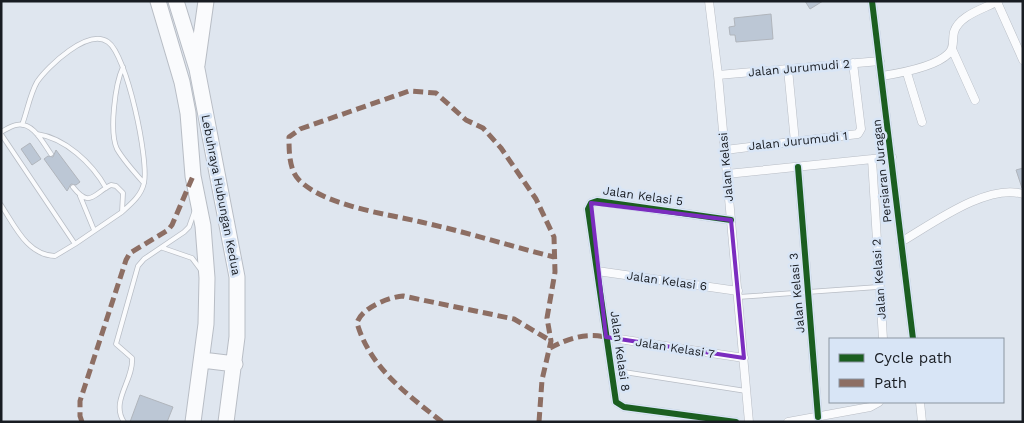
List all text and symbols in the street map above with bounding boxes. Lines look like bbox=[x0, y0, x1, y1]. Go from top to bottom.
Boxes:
street label: Jalan Jurumudi 2 bbox=[748, 57, 850, 79]
street label: Lebuhraya Hubungan Kedua bbox=[199, 114, 243, 277]
street label: Persiaran Juragan bbox=[870, 119, 894, 223]
street label: Jalan Jurumudi 1 bbox=[748, 129, 848, 153]
street label: Jalan Kelasi bbox=[716, 132, 736, 202]
street label: Jalan Kelasi 5 bbox=[602, 183, 684, 209]
street label: Jalan Kelasi 2 bbox=[869, 238, 889, 320]
street label: Jalan Kelasi 3 bbox=[787, 252, 807, 334]
street label: Jalan Kelasi 6 bbox=[626, 268, 708, 294]
street label: Jalan Kelasi 8 bbox=[607, 310, 633, 392]
street label: Jalan Kelasi 7 bbox=[634, 335, 716, 361]
legend bbox=[829, 338, 1004, 403]
text: Cycle path bbox=[874, 349, 952, 367]
text: Path bbox=[874, 374, 907, 392]

